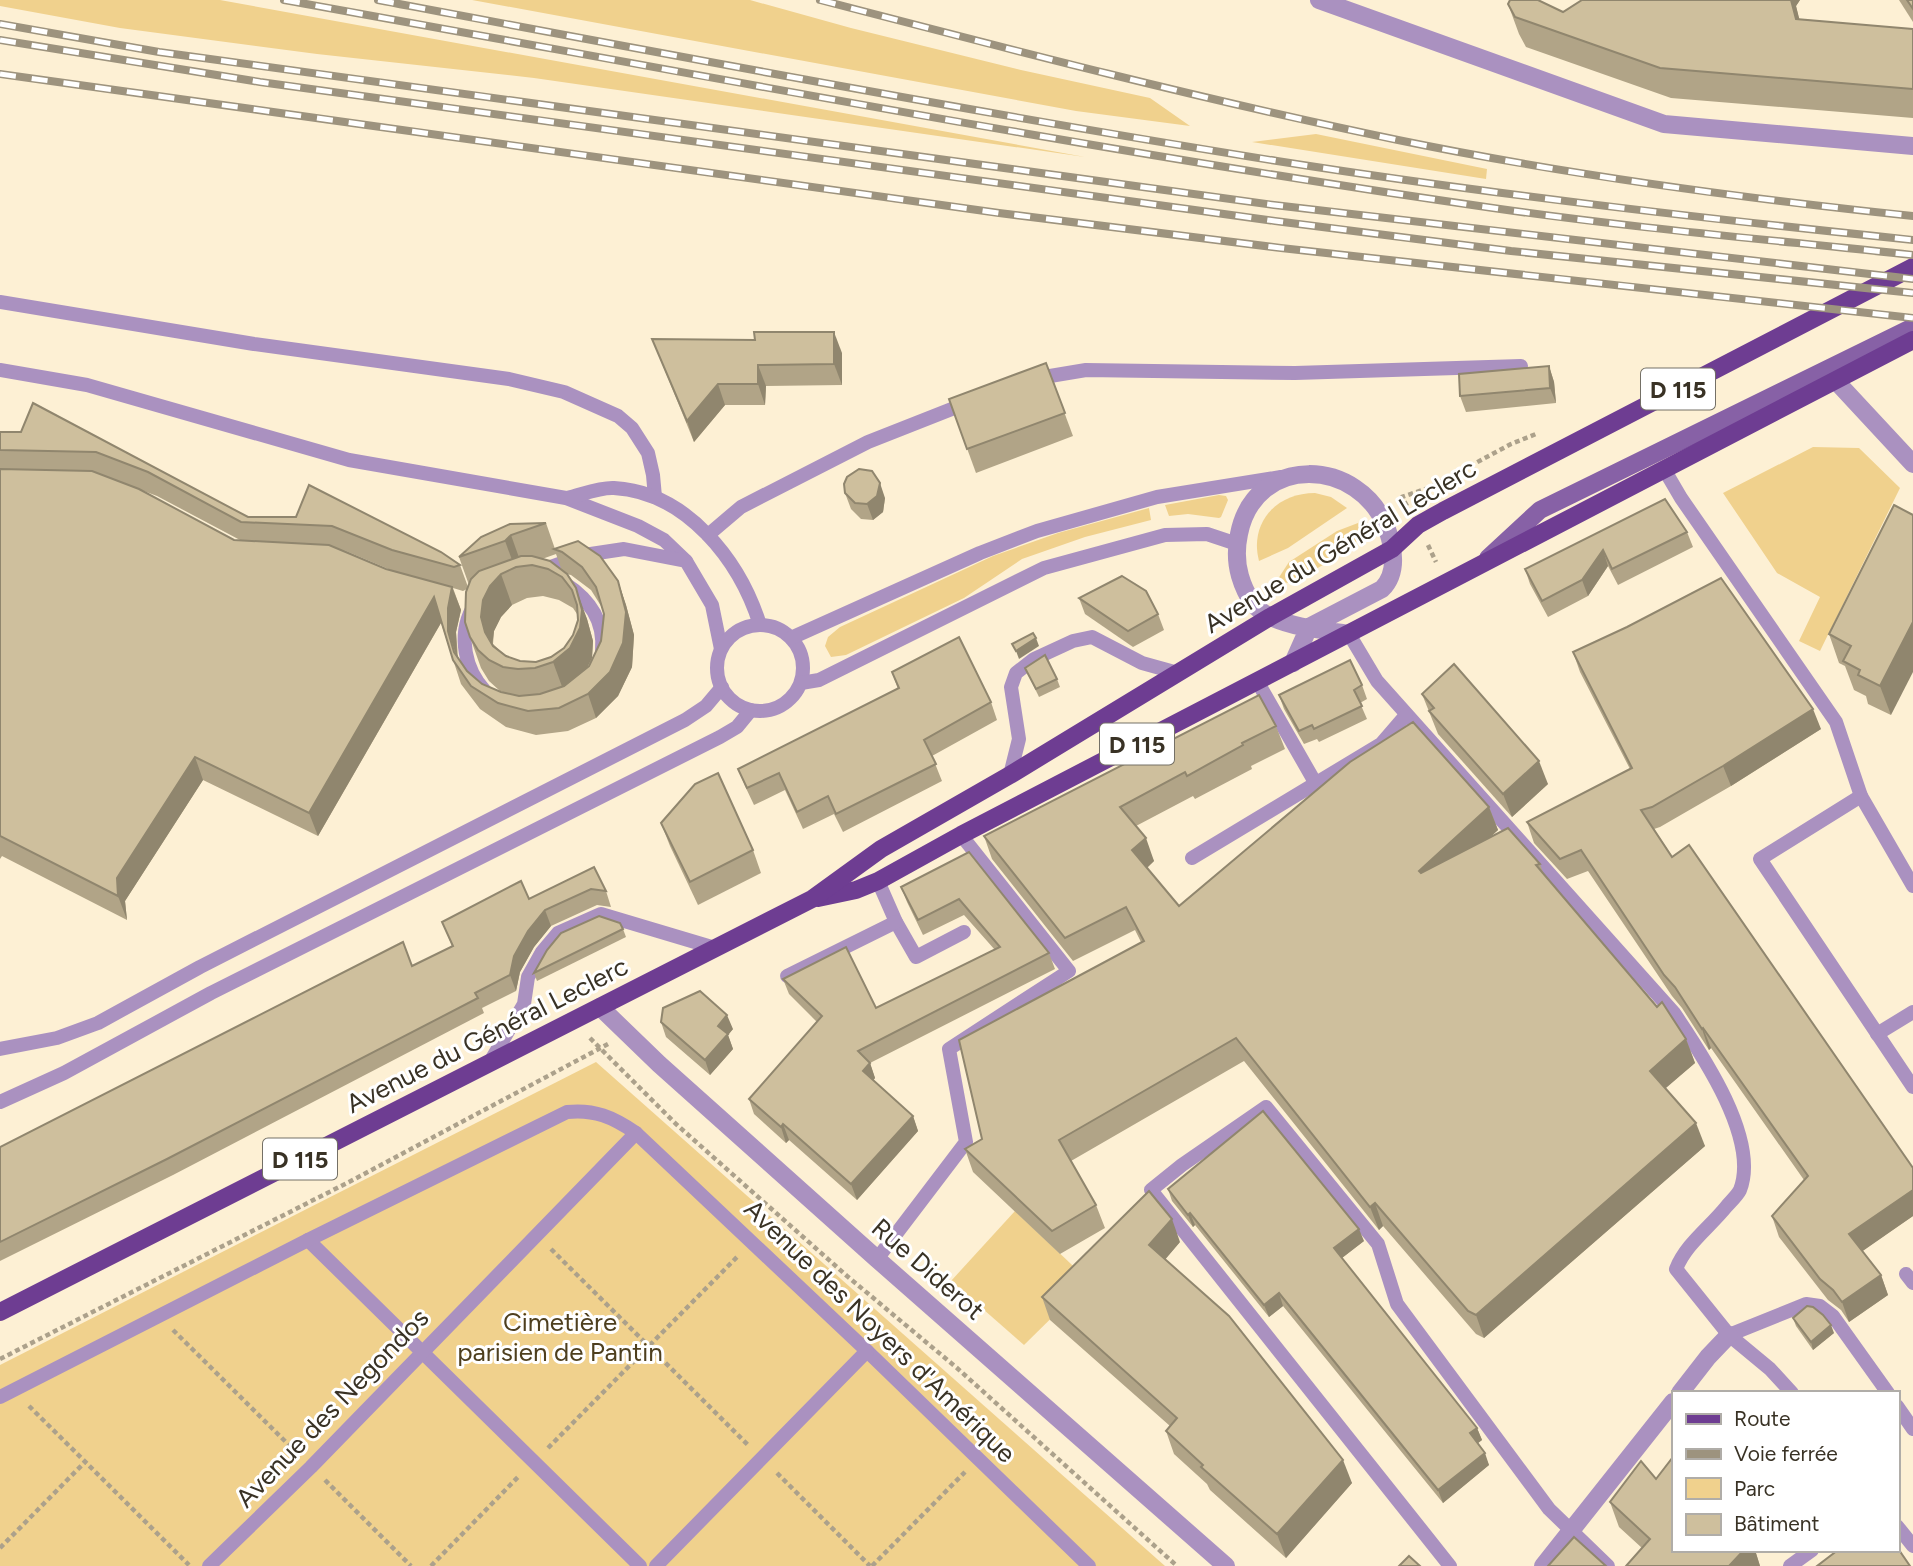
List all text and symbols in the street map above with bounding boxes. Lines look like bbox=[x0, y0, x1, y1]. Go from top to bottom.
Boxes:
road number: D 115 bbox=[1641, 368, 1715, 410]
street label: Avenue du Général Leclerc bbox=[1198, 452, 1482, 640]
road number: D 115 bbox=[1100, 724, 1174, 764]
street label: Avenue du Général Leclerc bbox=[341, 950, 633, 1120]
road number: D 115 bbox=[263, 1139, 337, 1180]
street label: Avenue des Noyers d'Amérique bbox=[738, 1193, 1022, 1469]
street label: Rue Diderot bbox=[865, 1212, 991, 1327]
street label: Avenue des Negondos bbox=[229, 1302, 435, 1514]
park label: Cimetière parisien de Pantin bbox=[457, 1306, 663, 1368]
legend bbox=[1672, 1391, 1899, 1552]
text: Route bbox=[1734, 1406, 1790, 1431]
text: Voie ferrée bbox=[1734, 1441, 1838, 1466]
text: Parc bbox=[1734, 1476, 1775, 1501]
text: Bâtiment bbox=[1734, 1511, 1819, 1536]

